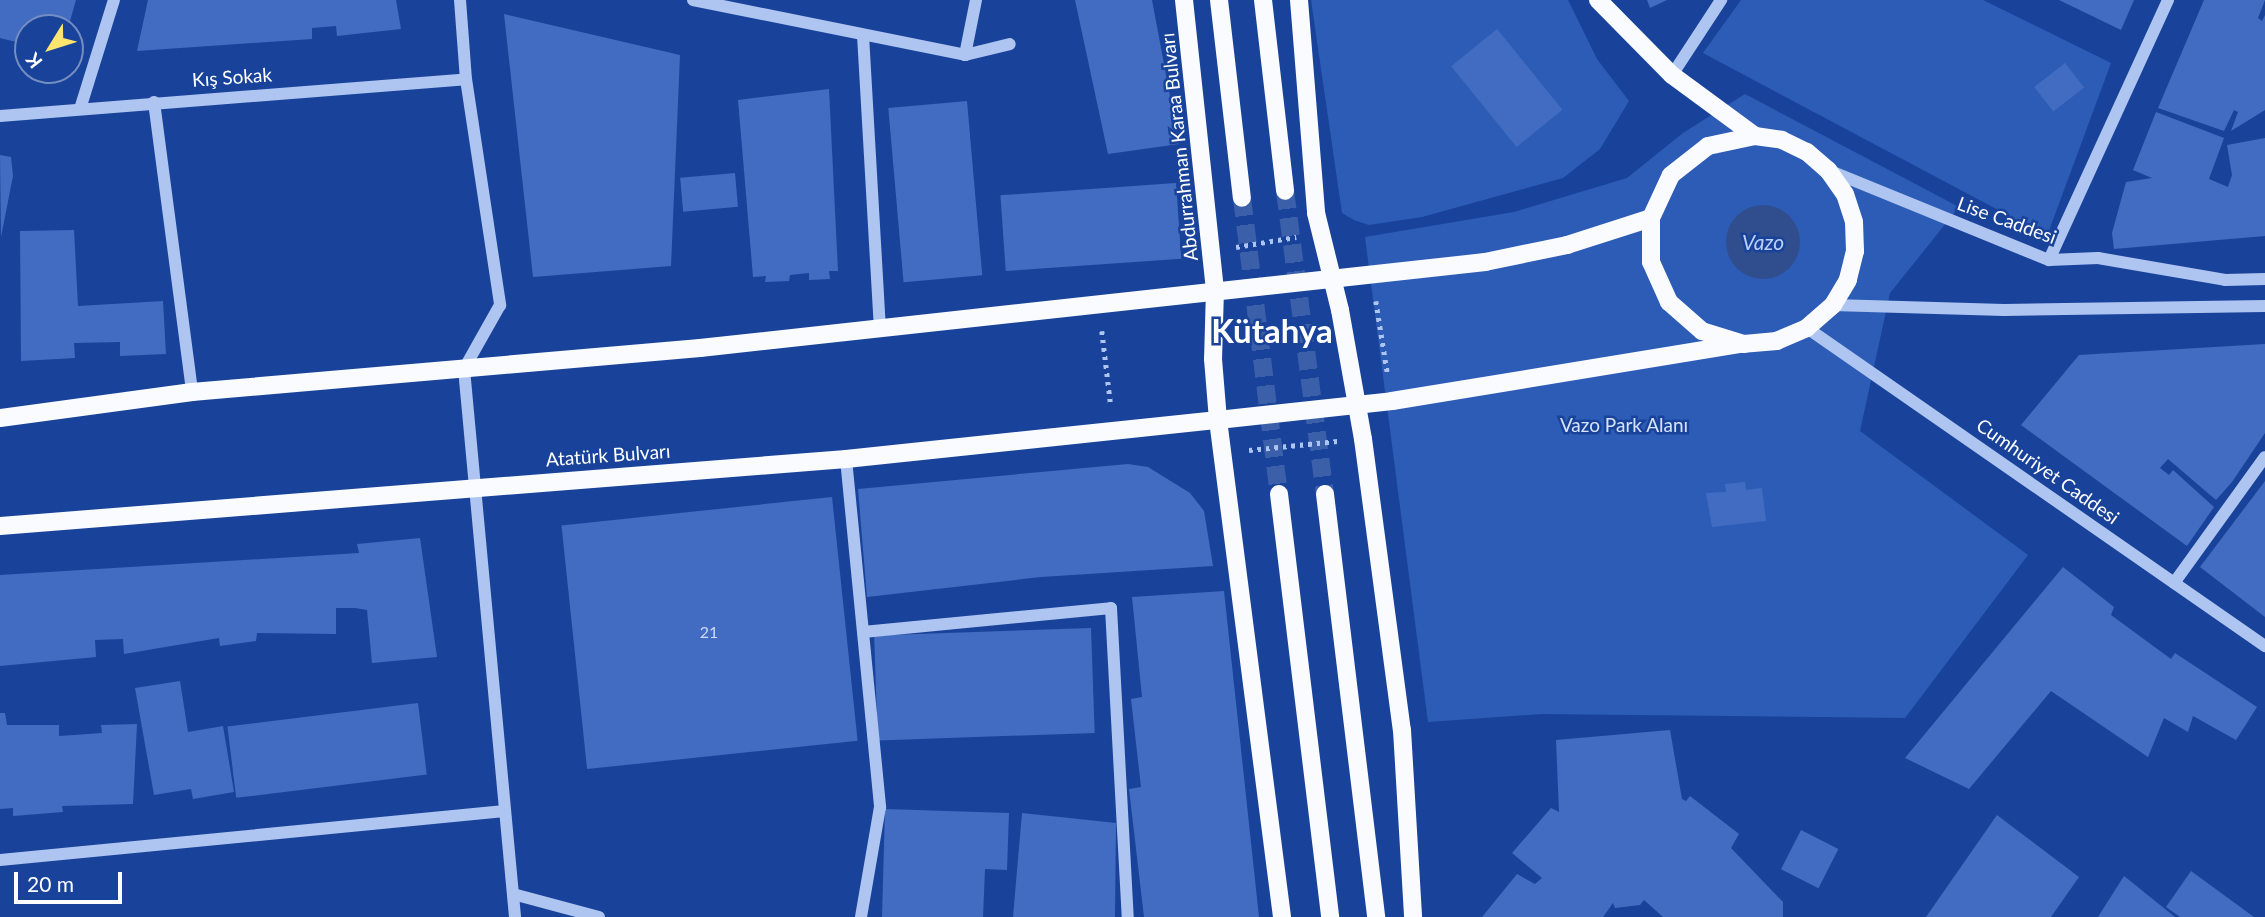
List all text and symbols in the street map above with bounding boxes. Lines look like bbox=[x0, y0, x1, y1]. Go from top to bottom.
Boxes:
north arrow bbox=[14, 14, 84, 84]
street label: Abdurrahman Karaa Bulvarı bbox=[1156, 32, 1202, 262]
text: K bbox=[21, 49, 47, 73]
street label: Kış Sokak bbox=[191, 63, 273, 91]
street label: Lise Caddesi bbox=[1954, 192, 2060, 248]
water label: Vazo bbox=[1742, 229, 1784, 255]
district label: Kütahya bbox=[1211, 311, 1333, 351]
street label: Cumhuriyet Caddesi bbox=[1972, 413, 2124, 529]
park label: Vazo Park Alanı bbox=[1560, 414, 1688, 436]
street label: Atatürk Bulvarı bbox=[545, 439, 671, 471]
house number: 21 bbox=[700, 622, 718, 642]
scale bar bbox=[18, 858, 126, 902]
text: 20 m bbox=[27, 871, 74, 896]

